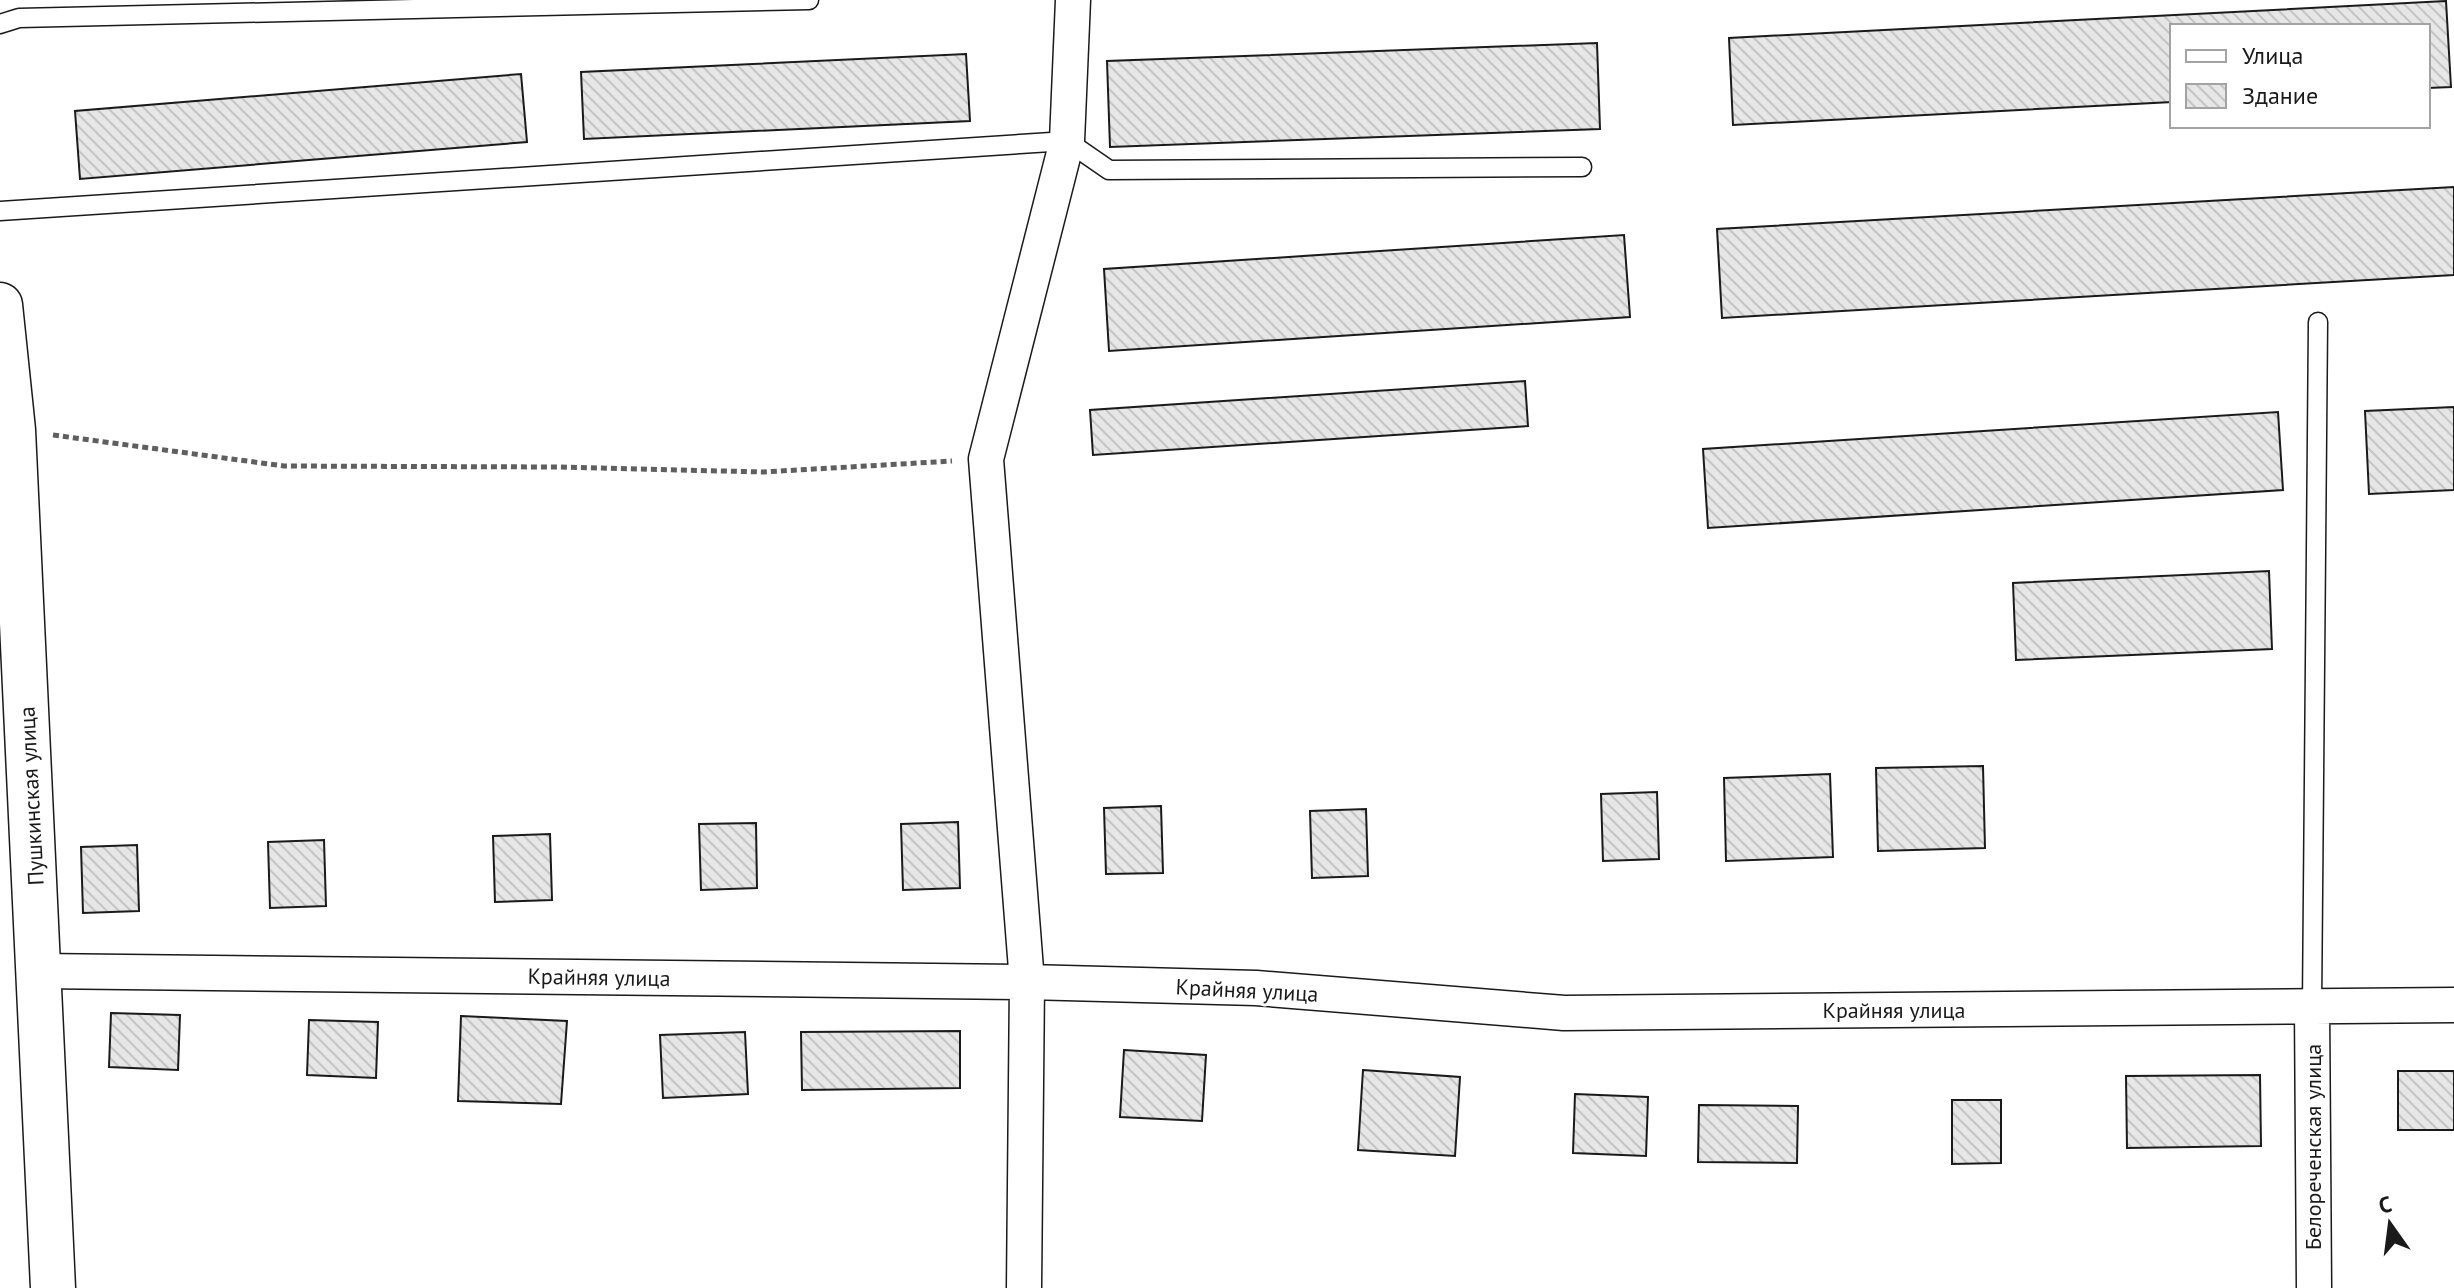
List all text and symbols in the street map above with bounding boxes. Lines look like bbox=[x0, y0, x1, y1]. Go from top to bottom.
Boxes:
legend bbox=[2170, 24, 2430, 128]
text: Улица bbox=[2242, 40, 2303, 71]
text: Здание bbox=[2242, 80, 2318, 111]
street label: Пушкинская улица bbox=[12, 706, 50, 886]
street label: Крайняя улица bbox=[527, 962, 671, 992]
street label: Крайняя улица bbox=[1175, 972, 1319, 1008]
street label: Крайняя улица bbox=[1823, 996, 1965, 1024]
street label: Белореченская улица bbox=[2299, 1044, 2327, 1250]
north arrow bbox=[2350, 1184, 2430, 1264]
text: С bbox=[2376, 1190, 2395, 1220]

